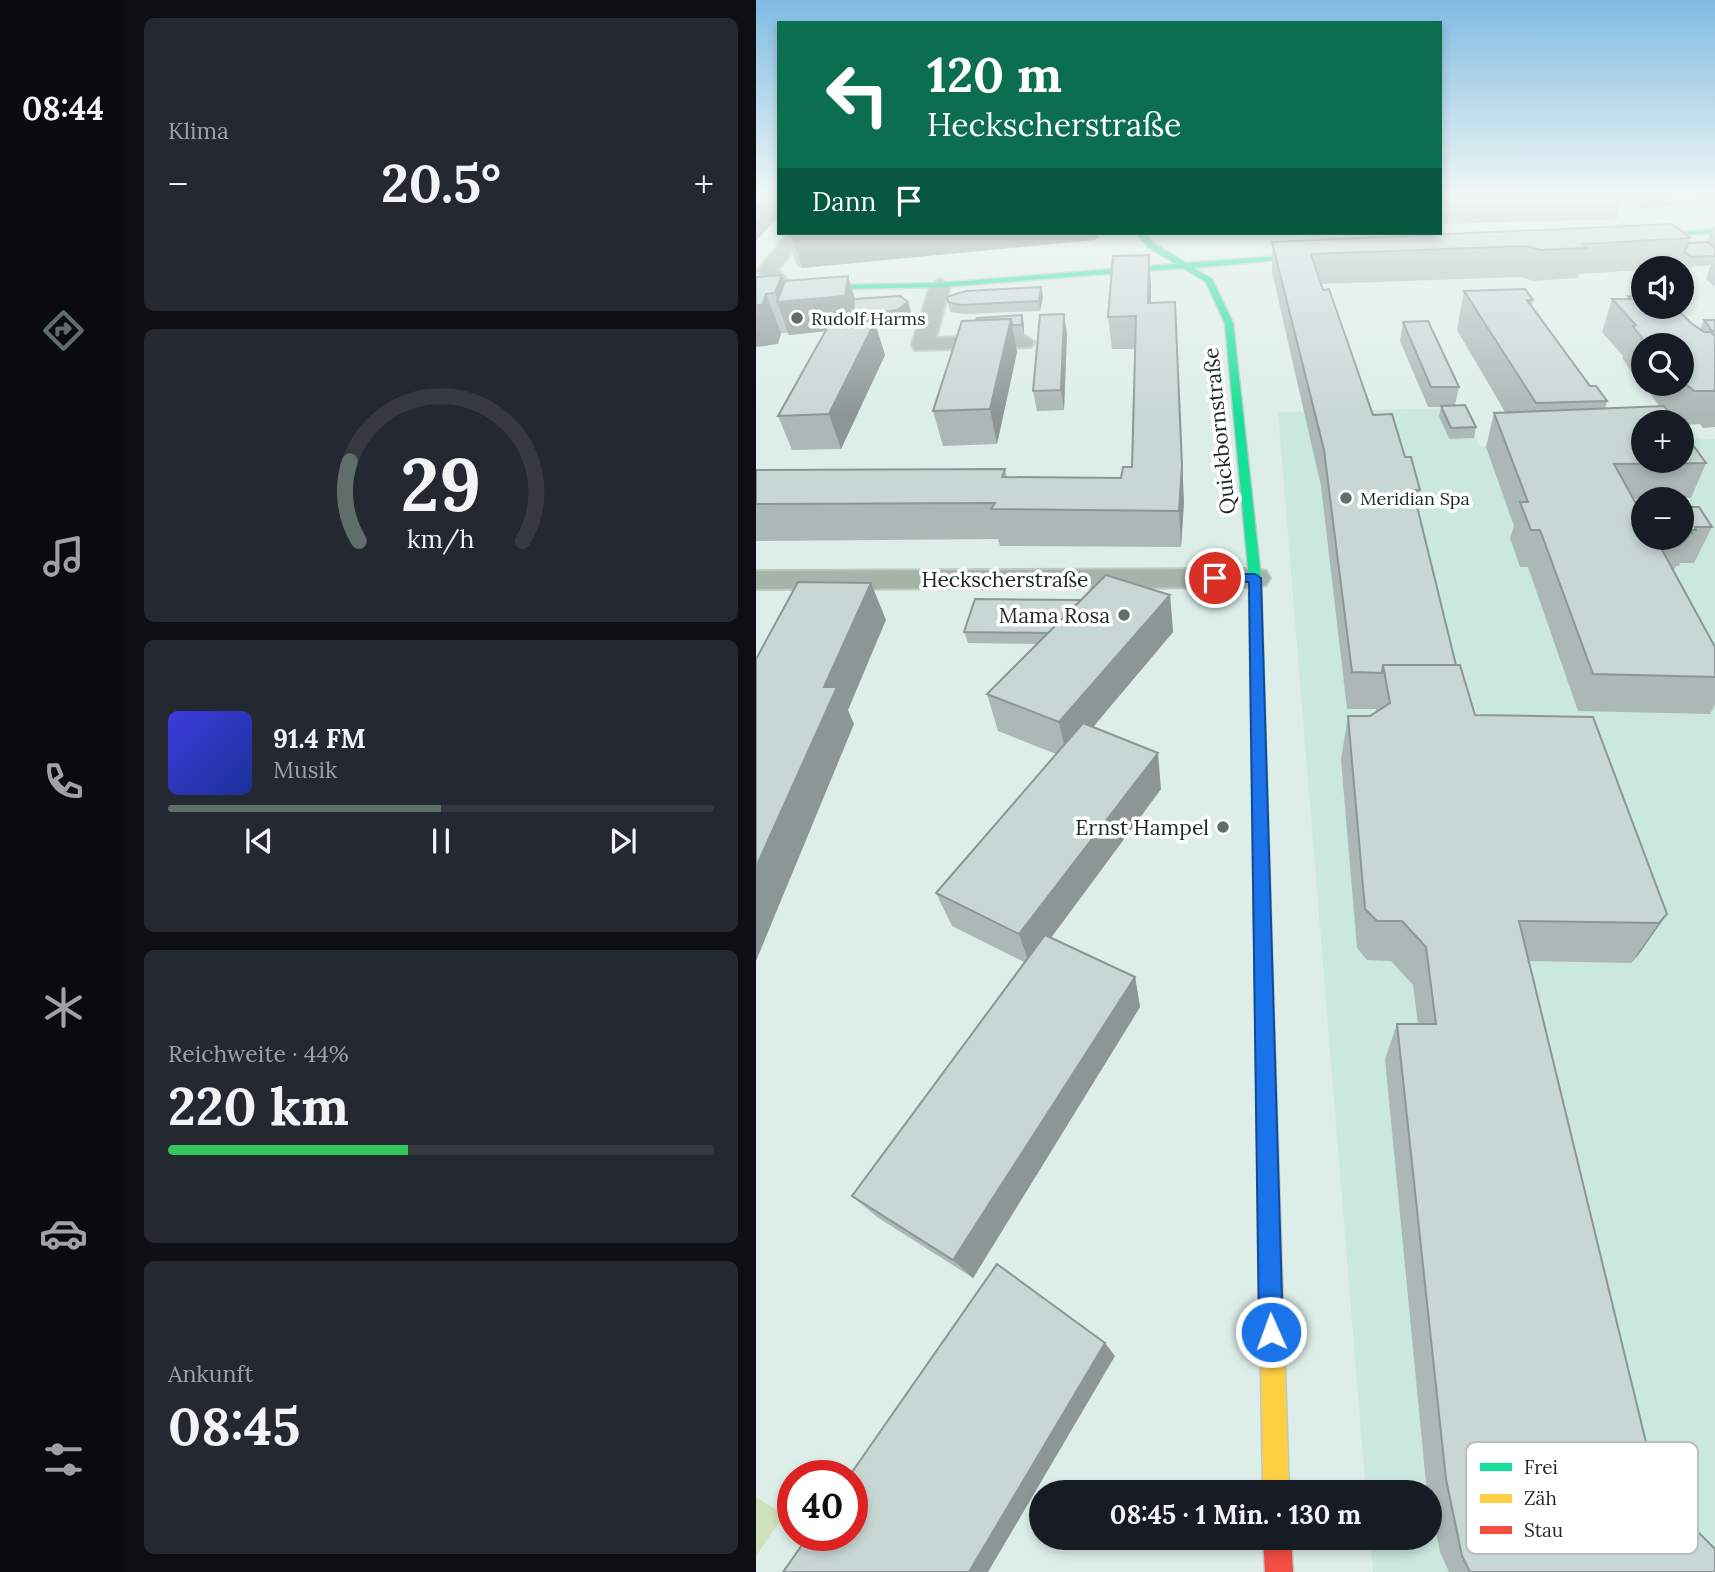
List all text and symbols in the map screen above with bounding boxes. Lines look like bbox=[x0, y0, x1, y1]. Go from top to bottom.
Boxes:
text: 120 m bbox=[927, 43, 1062, 105]
icon: left bbox=[812, 49, 903, 140]
text: 08:44 bbox=[22, 88, 104, 129]
text: Heckscherstraße bbox=[927, 104, 1181, 145]
text: Klima bbox=[168, 116, 229, 145]
text: 20.5° bbox=[381, 150, 501, 216]
text: − bbox=[168, 160, 188, 208]
text: + bbox=[694, 160, 714, 208]
icon: arrive bbox=[890, 182, 928, 220]
text: Dann bbox=[812, 185, 876, 218]
map controls bbox=[1631, 256, 1694, 550]
button: sound bbox=[1631, 256, 1694, 319]
icon: directions bbox=[39, 306, 88, 355]
place label: Rudolf Harms bbox=[811, 307, 925, 330]
marker: Rudolf Harms bbox=[789, 310, 805, 326]
button: search bbox=[1631, 333, 1694, 396]
street label: Quickbornstraße bbox=[1197, 346, 1241, 516]
button: + bbox=[1631, 410, 1694, 473]
text: 29 bbox=[401, 439, 481, 532]
place label: Meridian Spa bbox=[1360, 487, 1470, 510]
button: − bbox=[1631, 487, 1694, 550]
marker: Meridian Spa bbox=[1338, 490, 1354, 506]
text: km/h bbox=[407, 523, 475, 555]
icon: music bbox=[39, 532, 88, 581]
pin bbox=[1185, 548, 1245, 608]
icon: arrive bbox=[1196, 559, 1234, 597]
street label: Heckscherstraße bbox=[922, 566, 1088, 593]
place label: Mama Rosa bbox=[999, 602, 1110, 629]
marker: Mama Rosa bbox=[1116, 607, 1132, 623]
text: 91.4 FM bbox=[273, 722, 366, 755]
text: Musik bbox=[273, 755, 337, 784]
icon: phone bbox=[39, 757, 88, 806]
place label: Ernst Hampel bbox=[1075, 814, 1209, 841]
marker: Ernst Hampel bbox=[1215, 819, 1231, 835]
icon: previous bbox=[240, 822, 278, 860]
icon: pause bbox=[422, 822, 460, 860]
icon: next bbox=[604, 822, 642, 860]
icon: climate bbox=[39, 983, 88, 1032]
text: Reichweite · 44% bbox=[168, 1039, 349, 1068]
text: 220 km bbox=[168, 1073, 349, 1139]
icon: car bbox=[39, 1209, 88, 1258]
position arrow bbox=[1234, 1295, 1308, 1369]
text: Ankunft bbox=[168, 1359, 253, 1388]
text: 08:45 bbox=[168, 1393, 300, 1459]
icon: filters bbox=[39, 1435, 88, 1484]
legend bbox=[1466, 1442, 1698, 1554]
text: Frei bbox=[1524, 1455, 1558, 1479]
speed limit sign: 40 bbox=[777, 1460, 868, 1551]
text: Zäh bbox=[1524, 1486, 1557, 1510]
text: 08:45 · 1 Min. · 130 m bbox=[1110, 1498, 1361, 1531]
text: Stau bbox=[1524, 1518, 1563, 1542]

